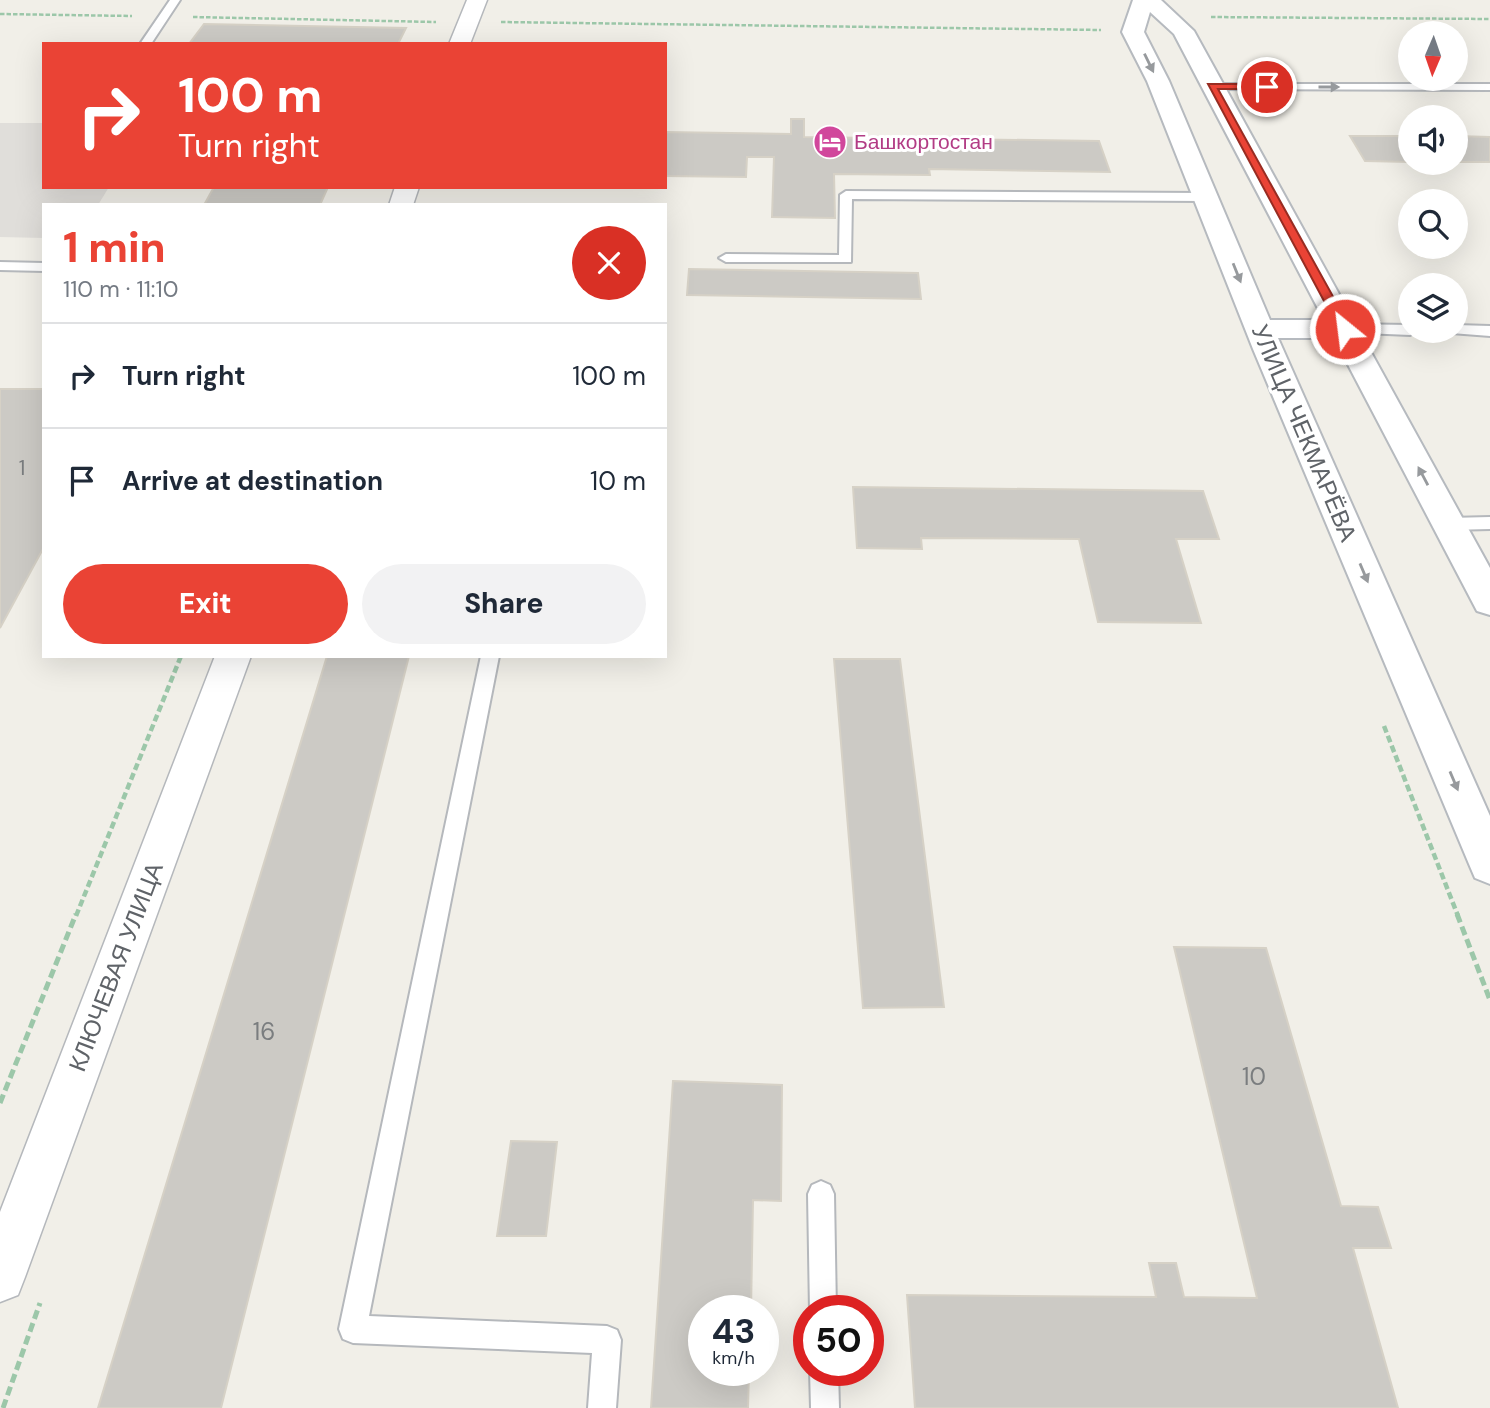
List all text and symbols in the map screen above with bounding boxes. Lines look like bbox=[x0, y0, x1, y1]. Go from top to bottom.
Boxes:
north arrow bbox=[1398, 21, 1468, 91]
map controls bbox=[1398, 21, 1468, 343]
one-way arrow bbox=[1143, 53, 1155, 73]
pin bbox=[1237, 57, 1297, 117]
text: 100 m bbox=[178, 63, 322, 127]
icon: arrive bbox=[1248, 68, 1286, 106]
icon: right bbox=[63, 70, 154, 161]
one-way arrow bbox=[1318, 81, 1340, 93]
button: sound bbox=[1398, 105, 1468, 175]
hotel icon: Башкортостан bbox=[811, 123, 849, 161]
text: Turn right bbox=[178, 125, 320, 167]
place label: Башкортостан bbox=[854, 128, 993, 156]
button: search bbox=[1398, 189, 1468, 259]
text: 1 min bbox=[63, 220, 166, 275]
button: close bbox=[572, 226, 646, 300]
one-way arrow bbox=[1231, 263, 1242, 284]
button: layers bbox=[1398, 273, 1468, 343]
text: 110 m · 11:10 bbox=[63, 274, 178, 304]
position arrow bbox=[1308, 292, 1382, 366]
street label: УЛИЦА ЧЕКМАРЁВА bbox=[1245, 320, 1364, 546]
icon: right bbox=[63, 357, 101, 395]
text: Turn right bbox=[122, 359, 246, 393]
text: 100 m bbox=[572, 359, 646, 393]
house number: 1 bbox=[19, 454, 25, 482]
icon: arrive bbox=[63, 462, 101, 500]
text: Arrive at destination bbox=[122, 464, 383, 498]
text: 10 m bbox=[590, 464, 646, 498]
one-way arrow bbox=[1417, 466, 1429, 485]
one-way arrow bbox=[1359, 562, 1370, 583]
button: Exit bbox=[63, 564, 348, 644]
button: Share bbox=[362, 564, 646, 644]
one-way arrow bbox=[1449, 771, 1460, 792]
street label: КЛЮЧЕВАЯ УЛИЦА bbox=[61, 858, 170, 1076]
house number: 16 bbox=[253, 1016, 275, 1047]
house number: 10 bbox=[1242, 1061, 1266, 1092]
speed limit sign: 50 bbox=[793, 1295, 884, 1386]
text: 43 bbox=[712, 1308, 755, 1354]
text: km/h bbox=[712, 1346, 755, 1370]

